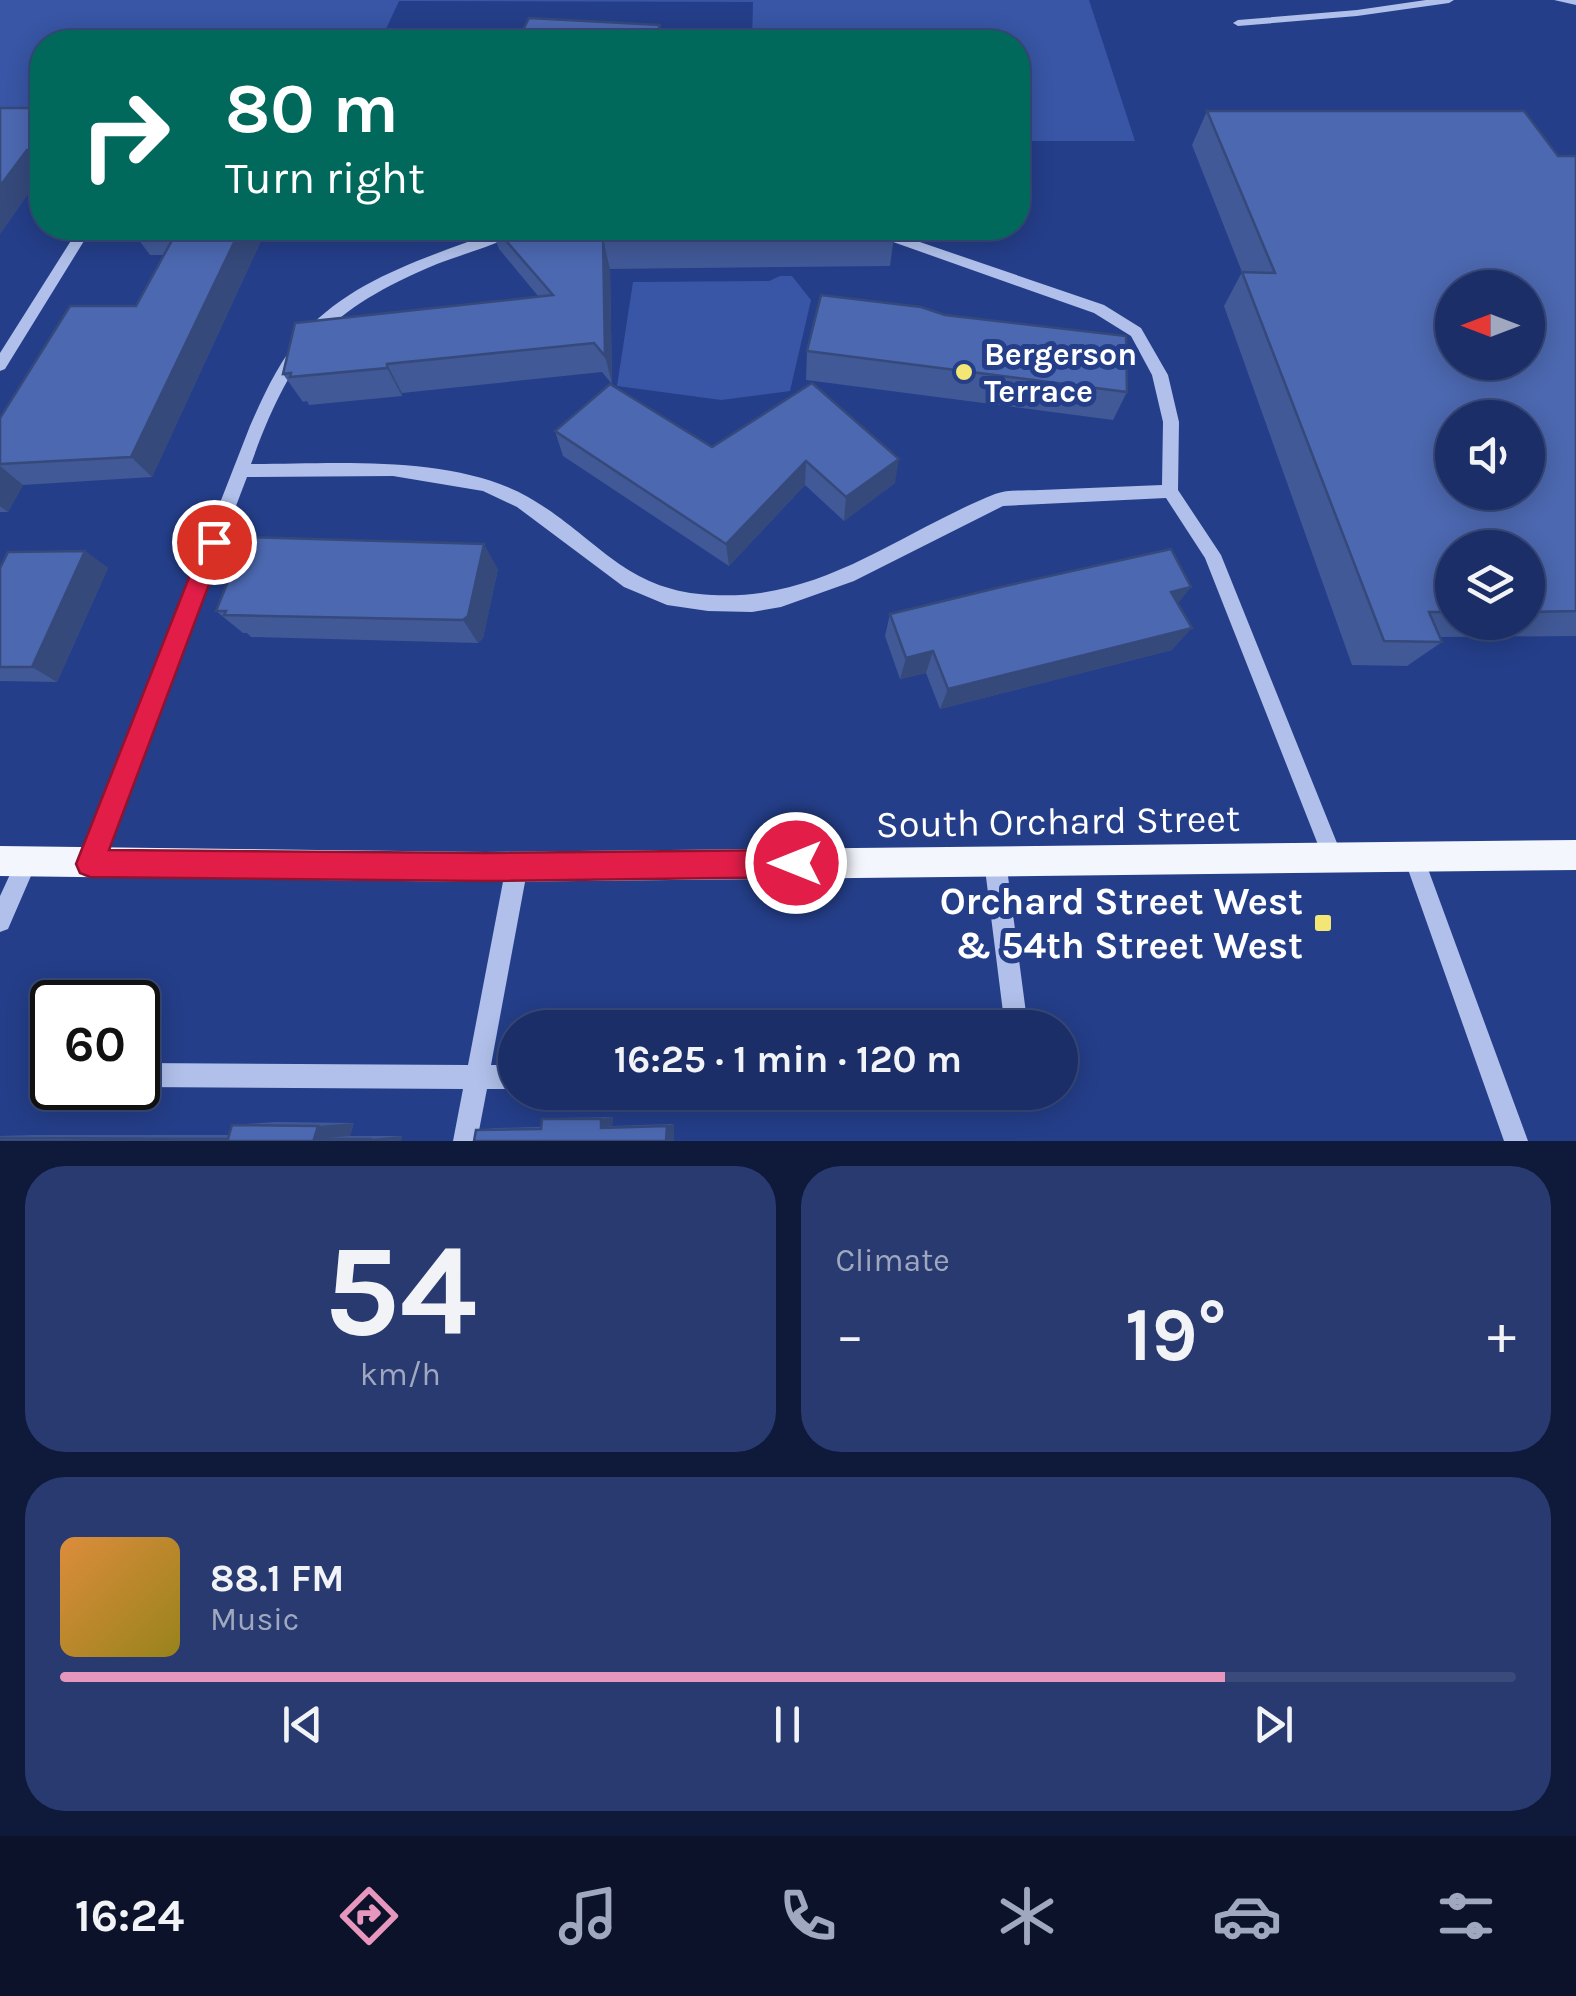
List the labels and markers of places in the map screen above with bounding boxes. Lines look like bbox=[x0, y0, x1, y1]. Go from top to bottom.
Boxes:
place label: Bergerson Terrace bbox=[984, 336, 1137, 410]
marker: Bergerson Terrace bbox=[953, 361, 975, 383]
pin bbox=[172, 500, 257, 585]
place label: Orchard Street West & 54th Street West bbox=[940, 879, 1303, 968]
marker: Orchard Street West & 54th Street West bbox=[1312, 912, 1334, 934]

